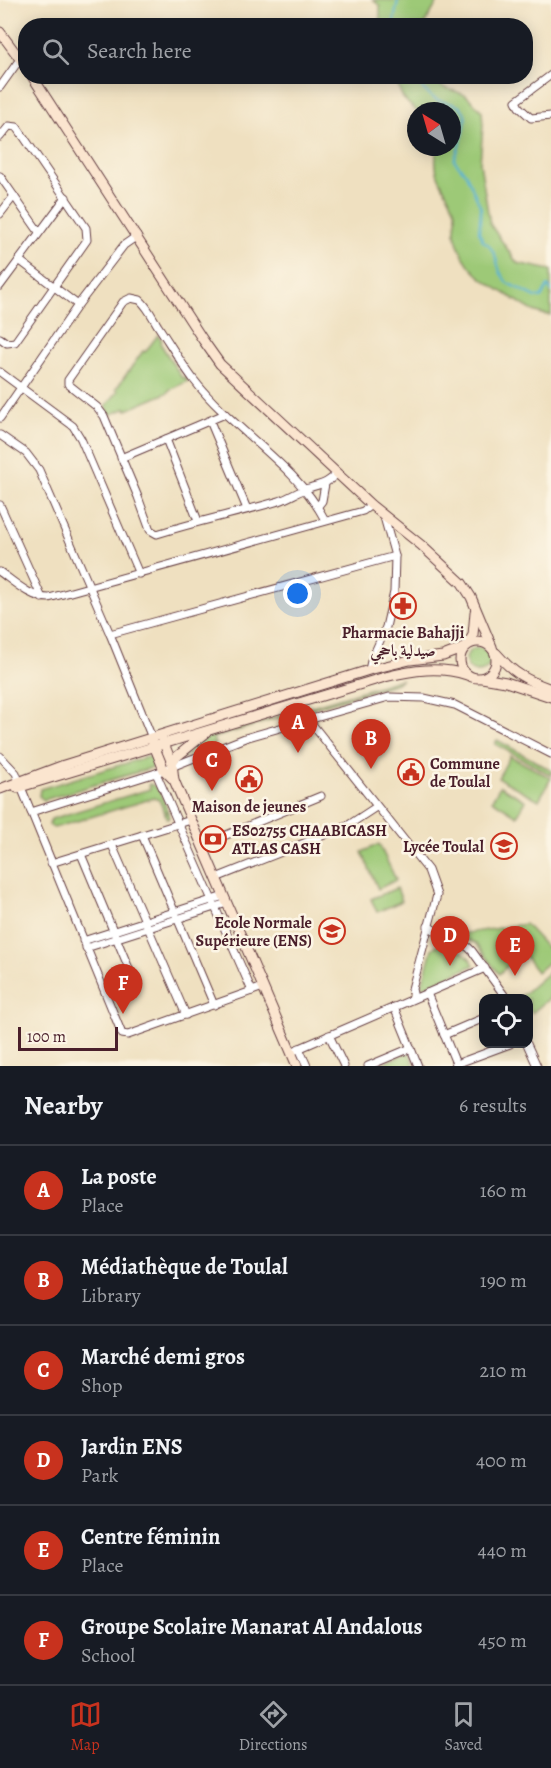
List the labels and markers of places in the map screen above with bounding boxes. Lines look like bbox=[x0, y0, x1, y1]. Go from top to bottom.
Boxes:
pharmacy icon: Pharmacie Bahajji صيدلية باحجي bbox=[388, 591, 418, 621]
place label: Pharmacie Bahajji صيدلية باحجي bbox=[342, 622, 465, 665]
pin: A bbox=[278, 704, 318, 753]
pin: B bbox=[352, 720, 391, 769]
pin: C bbox=[192, 742, 232, 791]
place label: Commune de Toulal bbox=[430, 753, 500, 793]
public building icon: Commune de Toulal bbox=[396, 757, 426, 787]
public building icon: Maison de jeunes bbox=[234, 764, 264, 794]
place label: Maison de jeunes bbox=[192, 796, 306, 818]
place label: ES02755 CHAABICASH ATLAS CASH bbox=[231, 820, 387, 860]
bank icon: ES02755 CHAABICASH ATLAS CASH bbox=[198, 824, 228, 854]
school or university icon: Lycée Toulal bbox=[489, 831, 519, 861]
place label: Lycée Toulal bbox=[403, 836, 485, 858]
place label: Ecole Normale Supérieure (ENS) bbox=[196, 912, 312, 952]
school or university icon: Ecole Normale Supérieure (ENS) bbox=[317, 916, 347, 946]
pin: D bbox=[430, 916, 470, 966]
pin: E bbox=[496, 926, 534, 976]
pin: F bbox=[104, 964, 142, 1014]

